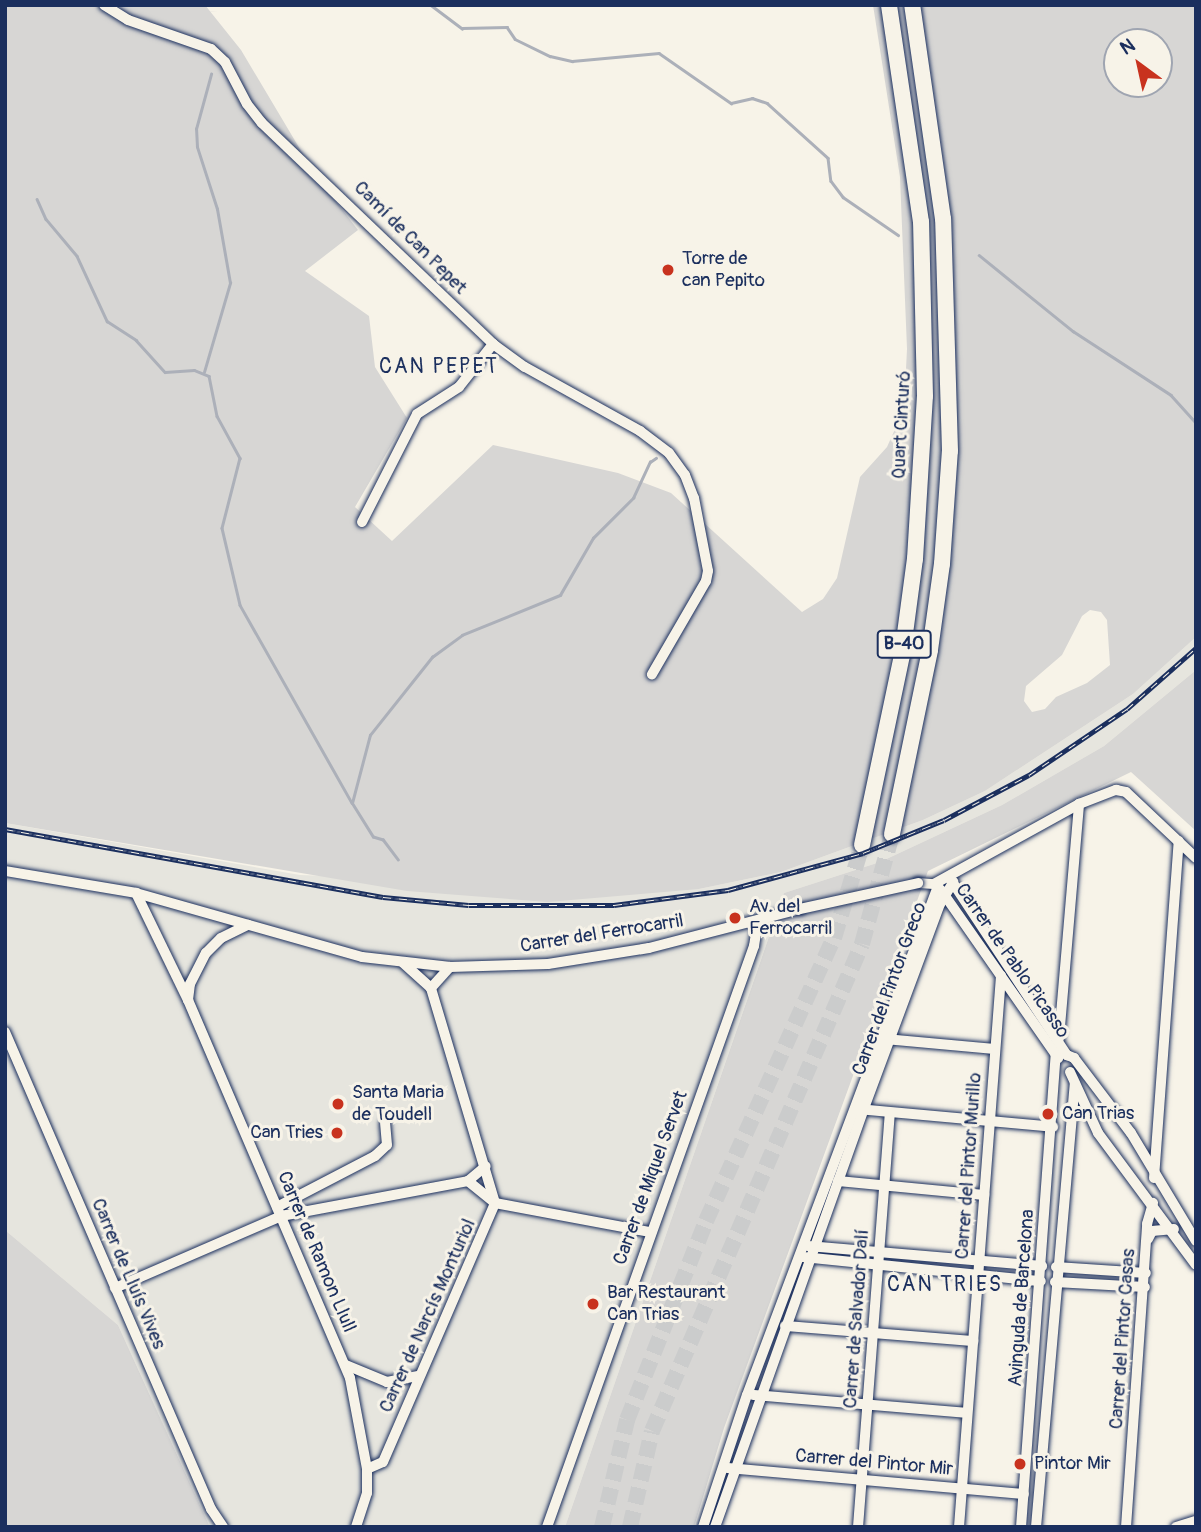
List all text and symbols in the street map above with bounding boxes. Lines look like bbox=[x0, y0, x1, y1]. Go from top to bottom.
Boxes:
north arrow bbox=[1103, 28, 1173, 98]
text: N bbox=[1116, 34, 1140, 61]
street label: Camí de Can Pepet bbox=[349, 177, 471, 299]
place label: Torre de can Pepito bbox=[682, 248, 765, 292]
marker: Torre de can Pepito bbox=[660, 262, 676, 278]
district label: CAN PEPET bbox=[380, 354, 498, 380]
street label: Quart Cinturó bbox=[888, 370, 916, 480]
road number: B-40 bbox=[876, 630, 932, 658]
street label: Carrer de Pablo Picasso bbox=[950, 879, 1074, 1043]
place label: Av. del Ferrocarril bbox=[749, 896, 833, 940]
street label: Carrer del Pintor Greco bbox=[848, 899, 932, 1079]
street label: Carrer del Ferrocarril bbox=[519, 910, 685, 958]
marker: Av. del Ferrocarril bbox=[727, 910, 743, 926]
street label: Carrer del Pintor Murillo bbox=[951, 1072, 987, 1260]
place label: Santa Maria de Toudell bbox=[352, 1082, 444, 1126]
street label: Carrer de Miquel Servet bbox=[609, 1088, 693, 1268]
marker: Santa Maria de Toudell bbox=[330, 1096, 346, 1112]
place label: Can Trias bbox=[1062, 1103, 1134, 1125]
marker: Can Trias bbox=[1040, 1106, 1056, 1122]
place label: Can Tries bbox=[250, 1122, 323, 1144]
marker: Can Tries bbox=[329, 1125, 345, 1141]
street label: Carrer de Ramon Llull bbox=[272, 1168, 360, 1336]
street label: Carrer de Lluís Vives bbox=[86, 1195, 170, 1353]
street label: Avinguda de Barcelona bbox=[1004, 1209, 1040, 1387]
street label: Carrer de Narcís Monturiol bbox=[375, 1216, 481, 1416]
street label: Carrer de Salvador Dalí bbox=[839, 1229, 875, 1409]
street label: Carrer del Pintor Casas bbox=[1105, 1248, 1141, 1430]
district label: CAN TRIES bbox=[888, 1272, 1002, 1298]
place label: Bar Restaurant Can Trias bbox=[607, 1282, 725, 1326]
marker: Bar Restaurant Can Trias bbox=[585, 1296, 601, 1312]
street label: Carrer del Pintor Mir bbox=[794, 1445, 954, 1481]
place label: Pintor Mir bbox=[1034, 1453, 1111, 1475]
marker: Pintor Mir bbox=[1012, 1456, 1028, 1472]

